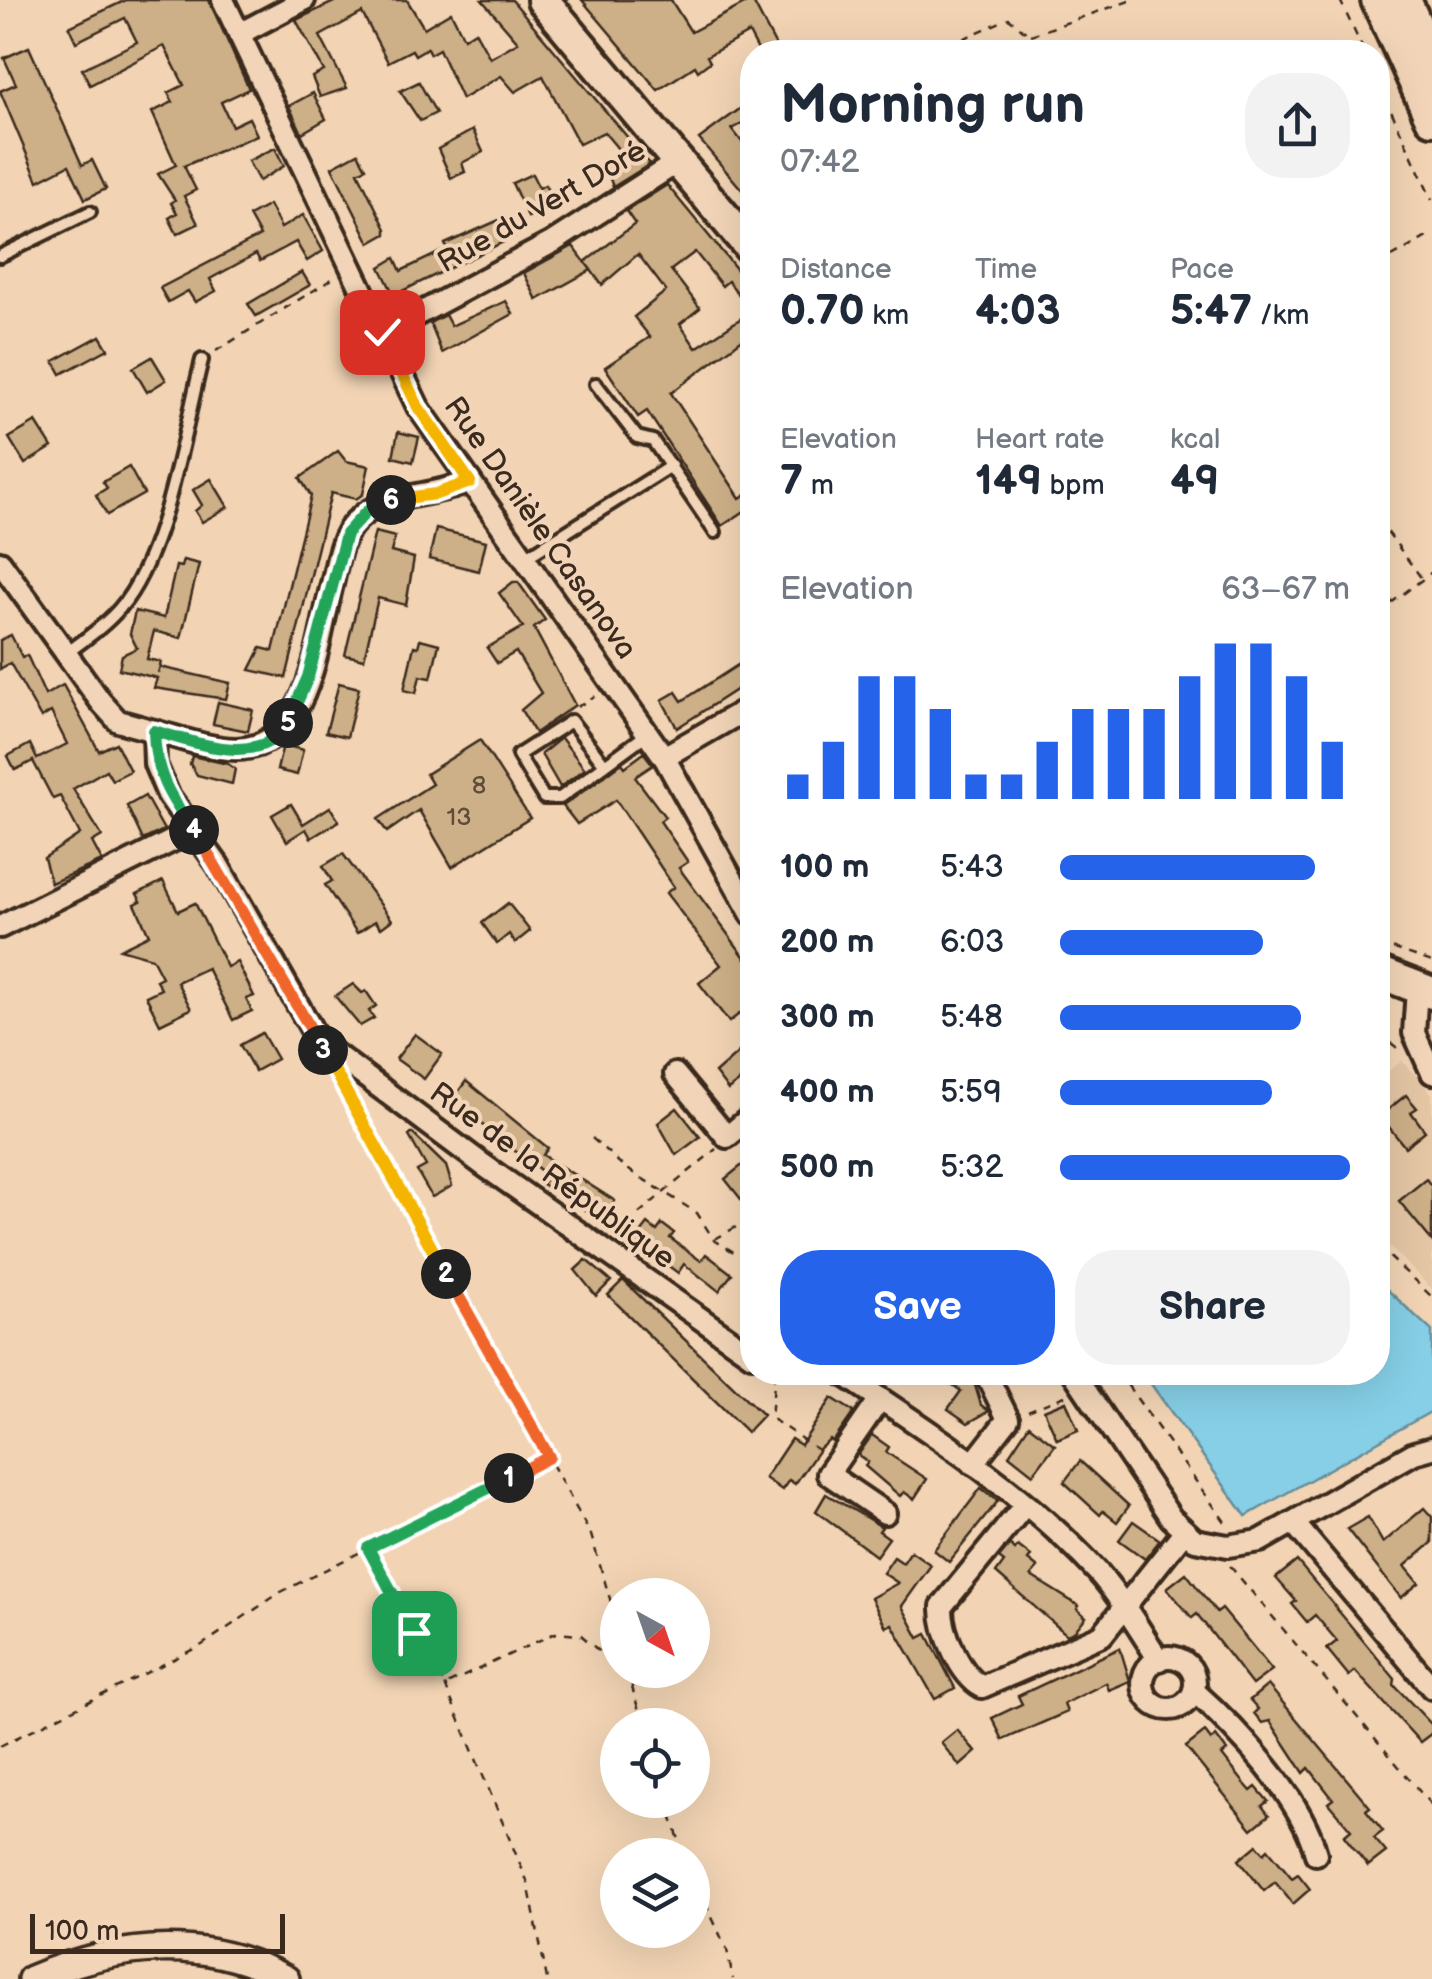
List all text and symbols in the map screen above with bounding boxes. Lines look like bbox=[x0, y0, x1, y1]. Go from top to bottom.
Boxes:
text: Morning run bbox=[780, 72, 1085, 139]
button: share bbox=[1245, 73, 1350, 178]
street label: Rue du Vert Doré bbox=[432, 133, 652, 281]
text: 07:42 bbox=[780, 143, 859, 182]
text: Distance bbox=[780, 253, 892, 286]
text: Time bbox=[975, 253, 1037, 286]
text: Pace bbox=[1170, 253, 1234, 286]
text: 0.70 bbox=[780, 286, 865, 337]
text: 4:03 bbox=[975, 286, 1061, 337]
text: 5:47 bbox=[1170, 286, 1252, 337]
pin bbox=[340, 290, 425, 375]
text: km bbox=[865, 299, 909, 332]
text: /km bbox=[1252, 299, 1309, 332]
icon: check bbox=[355, 305, 410, 360]
street label: Rue Danièle Casanova bbox=[436, 390, 644, 666]
text: Elevation bbox=[780, 423, 897, 456]
text: Heart rate bbox=[975, 423, 1104, 456]
text: kcal bbox=[1170, 423, 1220, 456]
text: 7 bbox=[780, 456, 803, 507]
text: 149 bbox=[975, 456, 1042, 507]
text: 49 bbox=[1170, 456, 1219, 507]
text: m bbox=[803, 469, 834, 502]
text: bpm bbox=[1042, 469, 1105, 502]
pin: 6 bbox=[366, 475, 416, 525]
text: 6 bbox=[383, 483, 399, 516]
text: Elevation bbox=[780, 570, 913, 609]
text: 63–67 m bbox=[1221, 570, 1350, 609]
pin: 5 bbox=[263, 698, 313, 748]
text: 5 bbox=[280, 706, 296, 739]
house number: 8 bbox=[472, 770, 486, 801]
house number: 13 bbox=[446, 802, 472, 833]
pin: 4 bbox=[169, 805, 219, 855]
text: 4 bbox=[186, 813, 202, 846]
text: 100 m bbox=[780, 848, 869, 887]
text: 5:43 bbox=[940, 848, 1004, 887]
text: 200 m bbox=[780, 923, 874, 962]
text: 6:03 bbox=[940, 923, 1005, 962]
text: 300 m bbox=[780, 998, 875, 1037]
text: 5:48 bbox=[940, 998, 1003, 1037]
pin: 3 bbox=[298, 1025, 348, 1075]
text: 3 bbox=[315, 1033, 331, 1066]
text: 400 m bbox=[780, 1073, 875, 1112]
text: 5:59 bbox=[940, 1073, 1002, 1112]
street label: Rue de la République bbox=[422, 1075, 682, 1277]
text: 500 m bbox=[780, 1148, 874, 1187]
text: 5:32 bbox=[940, 1148, 1003, 1187]
pin: 2 bbox=[421, 1249, 471, 1299]
button: Save bbox=[780, 1250, 1055, 1365]
button: Share bbox=[1075, 1250, 1350, 1365]
text: 2 bbox=[438, 1257, 454, 1290]
pin: 1 bbox=[484, 1453, 534, 1503]
text: 1 bbox=[503, 1461, 515, 1494]
north arrow bbox=[600, 1578, 710, 1688]
map controls bbox=[600, 1578, 710, 1948]
pin bbox=[372, 1591, 457, 1676]
icon: arrive bbox=[387, 1606, 442, 1661]
button: locate bbox=[600, 1708, 710, 1818]
button: layers bbox=[600, 1838, 710, 1948]
scale bar bbox=[30, 1909, 285, 1954]
text: 100 m bbox=[45, 1915, 119, 1948]

